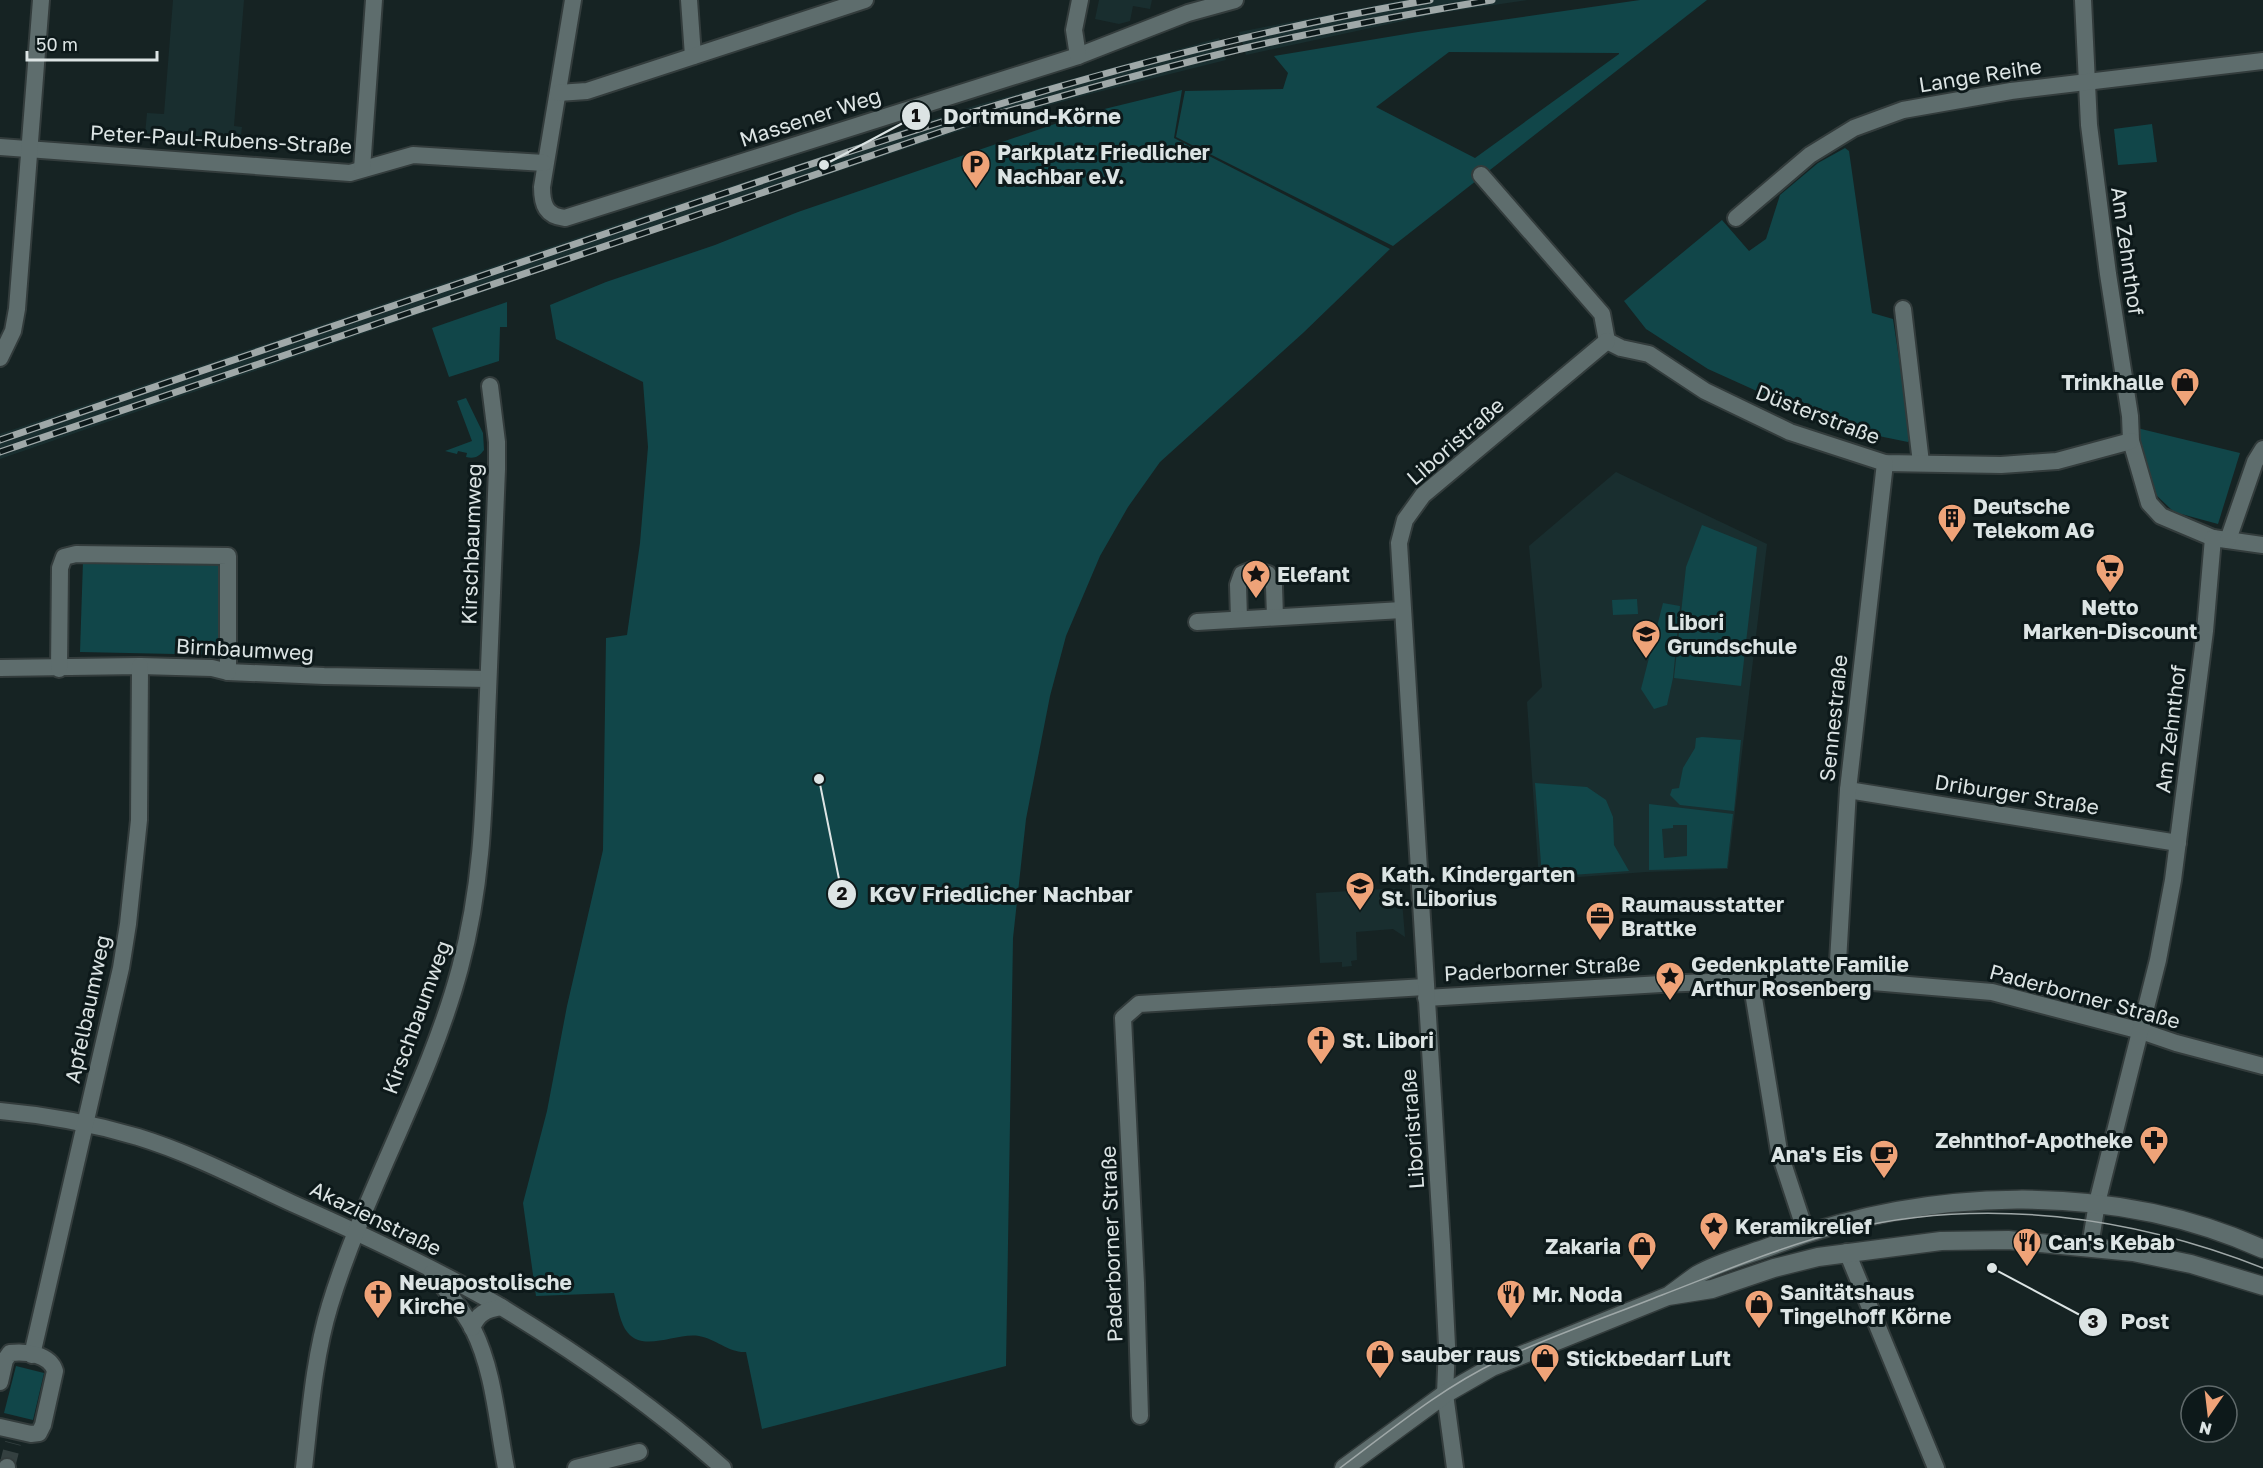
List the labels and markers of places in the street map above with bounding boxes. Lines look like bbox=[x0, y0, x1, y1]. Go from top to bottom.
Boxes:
callout: Dortmund-Körne bbox=[901, 96, 1133, 136]
place label: Parkplatz Friedlicher Nachbar e.V. bbox=[997, 139, 1210, 189]
parking icon: Parkplatz Friedlicher Nachbar e.V. bbox=[960, 148, 992, 190]
shop icon: Trinkhalle bbox=[2169, 366, 2201, 408]
place label: Trinkhalle bbox=[2061, 369, 2164, 395]
place label: Deutsche Telekom AG bbox=[1973, 493, 2095, 543]
building icon: Deutsche Telekom AG bbox=[1936, 502, 1968, 544]
supermarket icon: Netto Marken-Discount bbox=[2094, 552, 2126, 594]
place icon: Elefant bbox=[1240, 558, 1272, 600]
place label: Elefant bbox=[1277, 561, 1350, 587]
place label: Netto Marken-Discount bbox=[2023, 594, 2197, 644]
place label: Libori Grundschule bbox=[1667, 609, 1797, 659]
school or university icon: Libori Grundschule bbox=[1630, 618, 1662, 660]
place label: Kath. Kindergarten St. Liborius bbox=[1381, 861, 1575, 911]
school or university icon: Kath. Kindergarten St. Liborius bbox=[1344, 870, 1376, 912]
callout: KGV Friedlicher Nachbar bbox=[827, 874, 1145, 914]
place label: Raumausstatter Brattke bbox=[1621, 891, 1784, 941]
office icon: Raumausstatter Brattke bbox=[1584, 900, 1616, 942]
place label: Gedenkplatte Familie Arthur Rosenberg bbox=[1691, 951, 1909, 1001]
place icon: Gedenkplatte Familie Arthur Rosenberg bbox=[1654, 960, 1686, 1002]
church icon: St. Libori bbox=[1305, 1024, 1337, 1066]
place label: St. Libori bbox=[1342, 1027, 1434, 1053]
pharmacy icon: Zehnthof-Apotheke bbox=[2138, 1124, 2170, 1166]
place label: Zehnthof-Apotheke bbox=[1935, 1127, 2133, 1153]
cafe icon: Ana's Eis bbox=[1868, 1138, 1900, 1180]
place label: Ana's Eis bbox=[1771, 1141, 1863, 1167]
place icon: Keramikrelief bbox=[1698, 1210, 1730, 1252]
place label: Keramikrelief bbox=[1735, 1213, 1872, 1239]
restaurant icon: Can's Kebab bbox=[2011, 1226, 2043, 1268]
place label: Can's Kebab bbox=[2048, 1229, 2175, 1255]
shop icon: Zakaria bbox=[1626, 1230, 1658, 1272]
place label: Zakaria bbox=[1545, 1233, 1621, 1259]
place label: Neuapostolische Kirche bbox=[399, 1269, 572, 1319]
church icon: Neuapostolische Kirche bbox=[362, 1278, 394, 1320]
restaurant icon: Mr. Noda bbox=[1495, 1278, 1527, 1320]
place label: Sanitätshaus Tingelhoff Körne bbox=[1780, 1279, 1951, 1329]
place label: Mr. Noda bbox=[1532, 1281, 1622, 1307]
shop icon: Sanitätshaus Tingelhoff Körne bbox=[1743, 1288, 1775, 1330]
callout: Post bbox=[2078, 1302, 2181, 1342]
shop icon: sauber raus bbox=[1364, 1338, 1396, 1380]
place label: sauber raus bbox=[1401, 1341, 1521, 1367]
shop icon: Stickbedarf Luft bbox=[1529, 1342, 1561, 1384]
place label: Stickbedarf Luft bbox=[1566, 1345, 1731, 1371]

